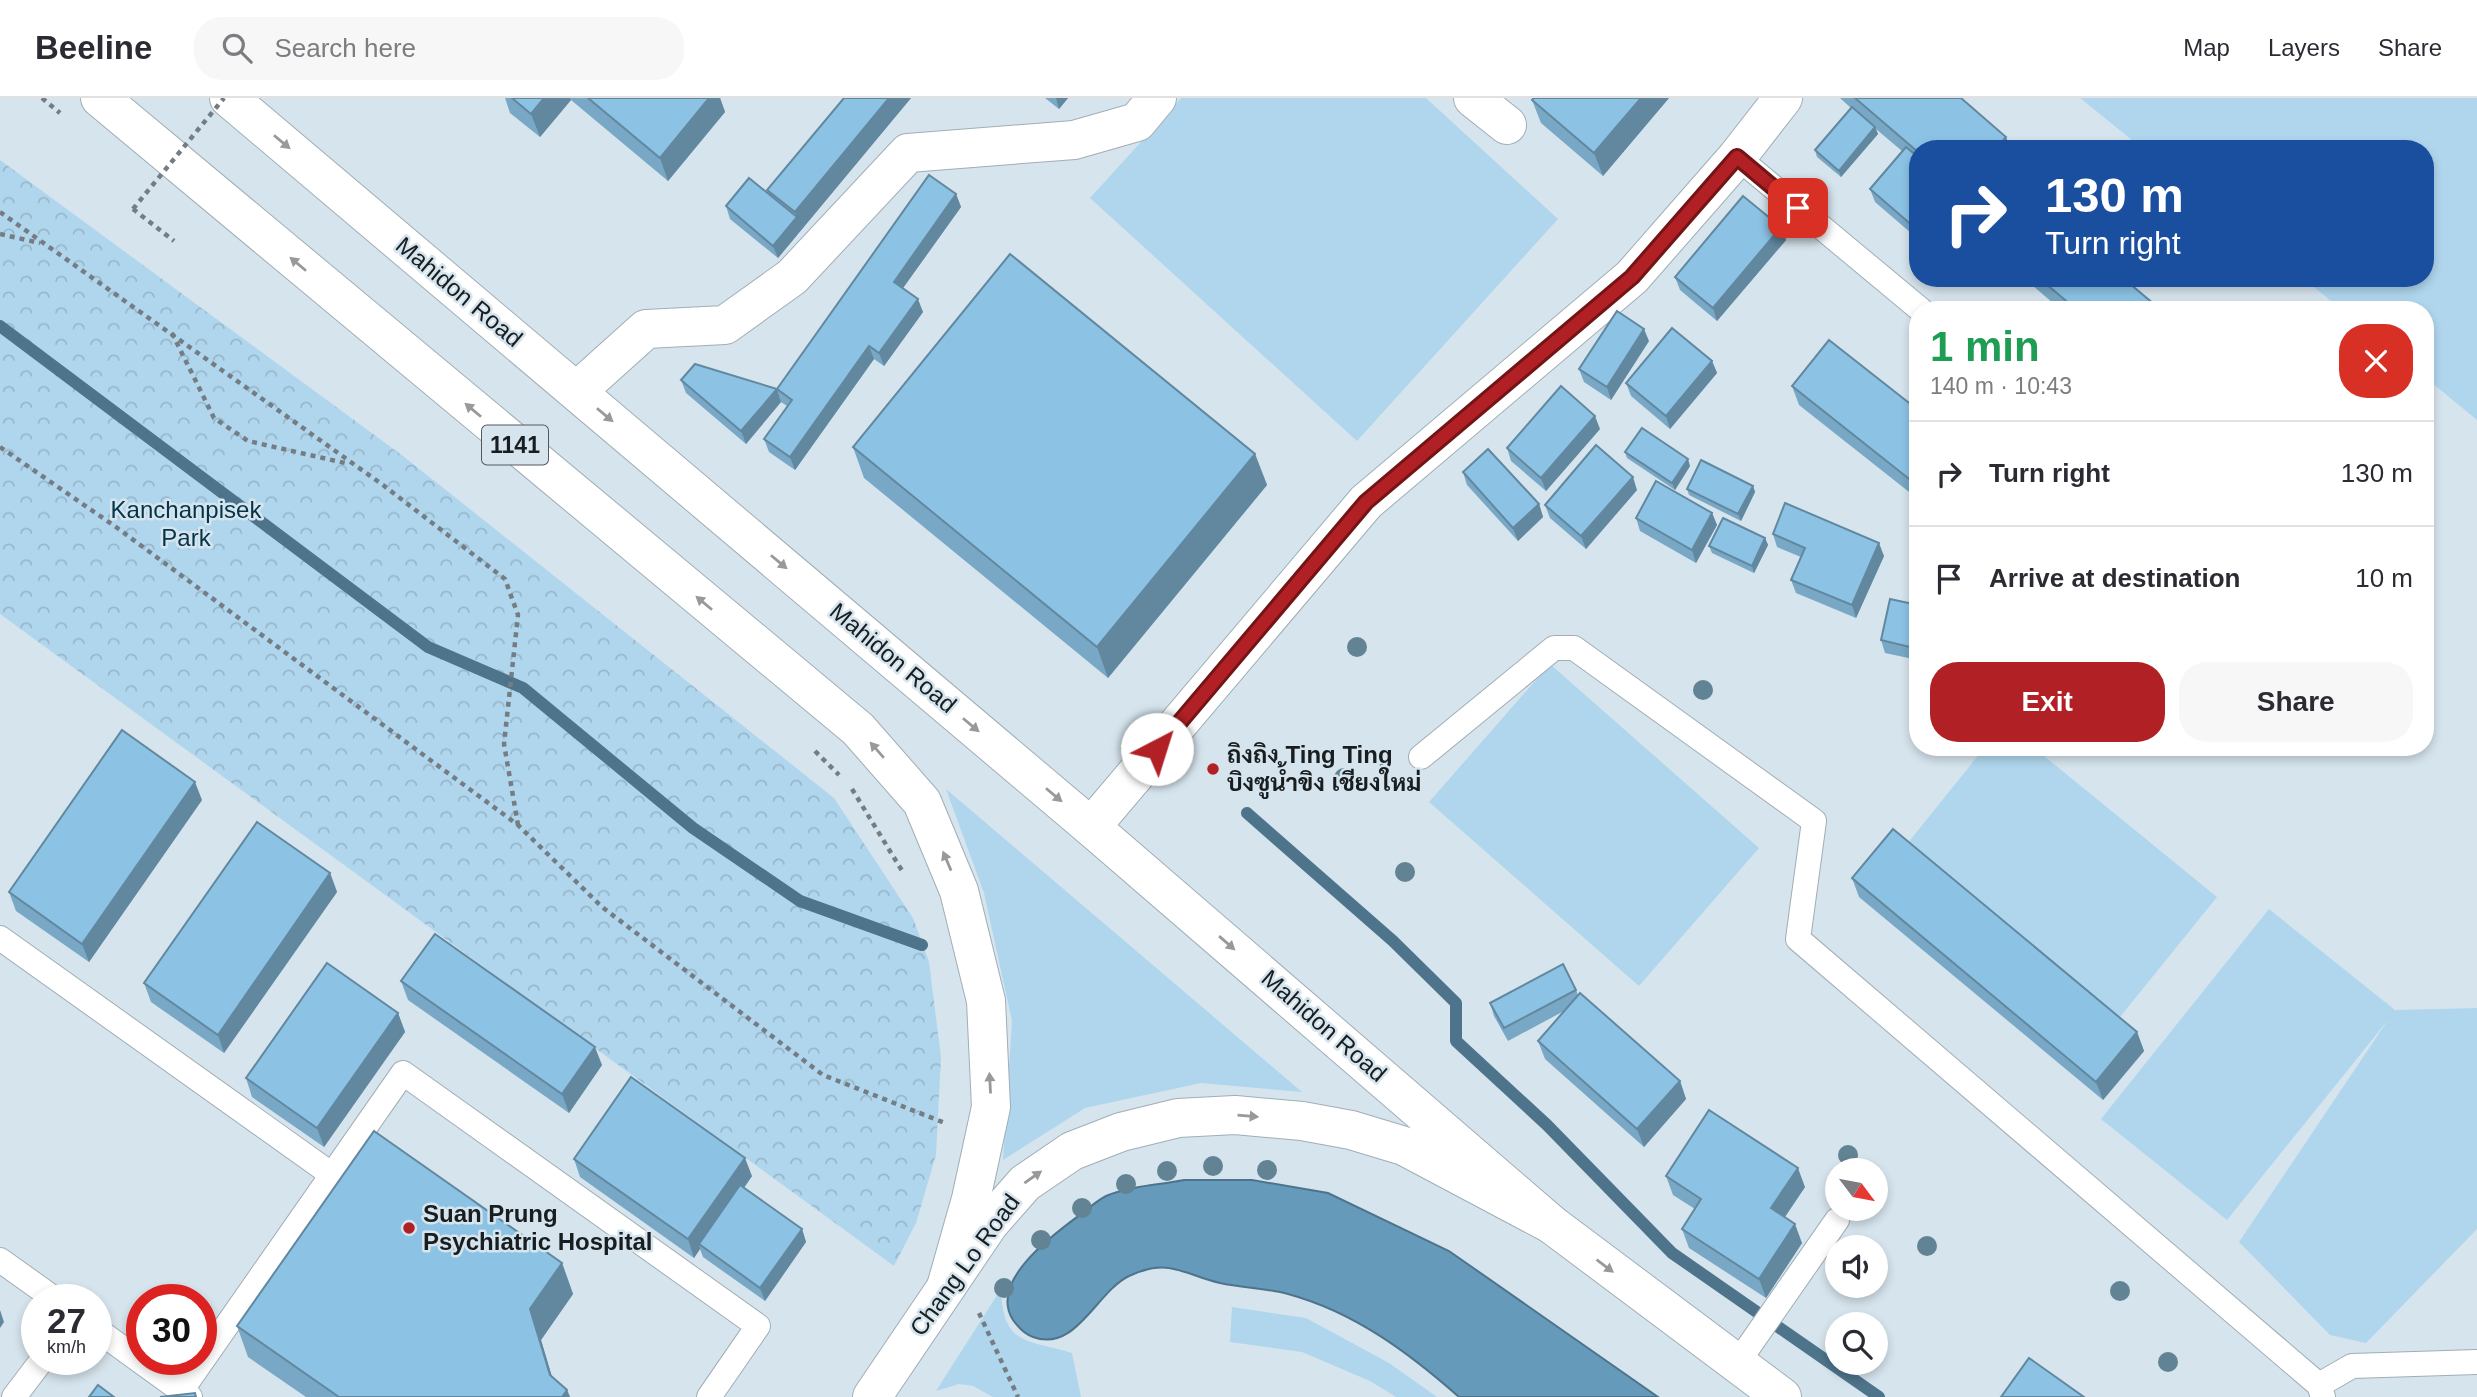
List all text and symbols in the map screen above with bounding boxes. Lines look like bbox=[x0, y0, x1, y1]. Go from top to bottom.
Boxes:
search box bbox=[194, 17, 684, 80]
text: Beeline bbox=[35, 29, 152, 66]
icon: search bbox=[218, 29, 256, 67]
text: Search here bbox=[274, 33, 416, 63]
text: Map bbox=[2183, 34, 2230, 61]
text: Layers bbox=[2268, 34, 2340, 61]
text: Share bbox=[2378, 34, 2442, 61]
one-way arrow bbox=[273, 134, 290, 149]
icon: right bbox=[1930, 168, 2021, 259]
text: 130 m bbox=[2045, 168, 2184, 222]
pin bbox=[1768, 178, 1828, 238]
icon: arrive bbox=[1779, 189, 1817, 227]
text: Turn right bbox=[2045, 225, 2181, 261]
street label: Mahidon Road bbox=[391, 231, 528, 352]
one-way arrow bbox=[290, 257, 307, 272]
text: 1 min bbox=[1930, 323, 2040, 370]
button: close bbox=[2339, 324, 2413, 398]
text: 140 m · 10:43 bbox=[1930, 373, 2072, 399]
one-way arrow bbox=[464, 402, 482, 418]
one-way arrow bbox=[597, 407, 614, 422]
road number: 1141 bbox=[482, 426, 548, 464]
icon: right bbox=[1930, 455, 1968, 493]
text: Turn right bbox=[1989, 458, 2110, 488]
text: 130 m bbox=[2341, 458, 2413, 488]
park label: Kanchanpisek Park bbox=[111, 496, 262, 551]
one-way arrow bbox=[770, 554, 788, 570]
icon: arrive bbox=[1930, 560, 1968, 598]
text: Arrive at destination bbox=[1989, 563, 2240, 593]
text: 10 m bbox=[2355, 563, 2413, 593]
one-way arrow bbox=[696, 596, 713, 611]
street label: Mahidon Road bbox=[825, 597, 962, 718]
button: Exit bbox=[1930, 662, 2165, 742]
button: Share bbox=[2179, 662, 2413, 742]
position arrow bbox=[1120, 712, 1194, 786]
one-way arrow bbox=[963, 717, 980, 732]
one-way arrow bbox=[869, 741, 885, 759]
place label: ถิงถิง Ting Ting บิงซูน้ำขิง เชียงใหม่ bbox=[1227, 741, 1421, 799]
marker: ถิงถิง Ting Ting บิงซูน้ำขิง เชียงใหม่ bbox=[1205, 761, 1221, 777]
one-way arrow bbox=[1045, 787, 1063, 803]
one-way arrow bbox=[941, 851, 952, 872]
one-way arrow bbox=[1218, 935, 1236, 951]
street label: Mahidon Road bbox=[1257, 964, 1392, 1087]
one-way arrow bbox=[984, 1072, 995, 1094]
one-way arrow bbox=[1237, 1111, 1259, 1122]
north arrow bbox=[1825, 1158, 1888, 1222]
map controls bbox=[1825, 1158, 1888, 1375]
one-way arrow bbox=[1024, 1170, 1042, 1184]
street label: Chang Lo Road bbox=[904, 1189, 1025, 1341]
place label: Suan Prung Psychiatric Hospital bbox=[423, 1200, 652, 1255]
marker: Suan Prung Psychiatric Hospital bbox=[401, 1220, 417, 1236]
button: sound bbox=[1825, 1235, 1888, 1298]
one-way arrow bbox=[1596, 1258, 1614, 1272]
speed limit sign: 30 bbox=[126, 1284, 217, 1375]
text: 27 bbox=[47, 1301, 86, 1340]
button: search bbox=[1825, 1312, 1888, 1375]
text: km/h bbox=[47, 1337, 86, 1357]

